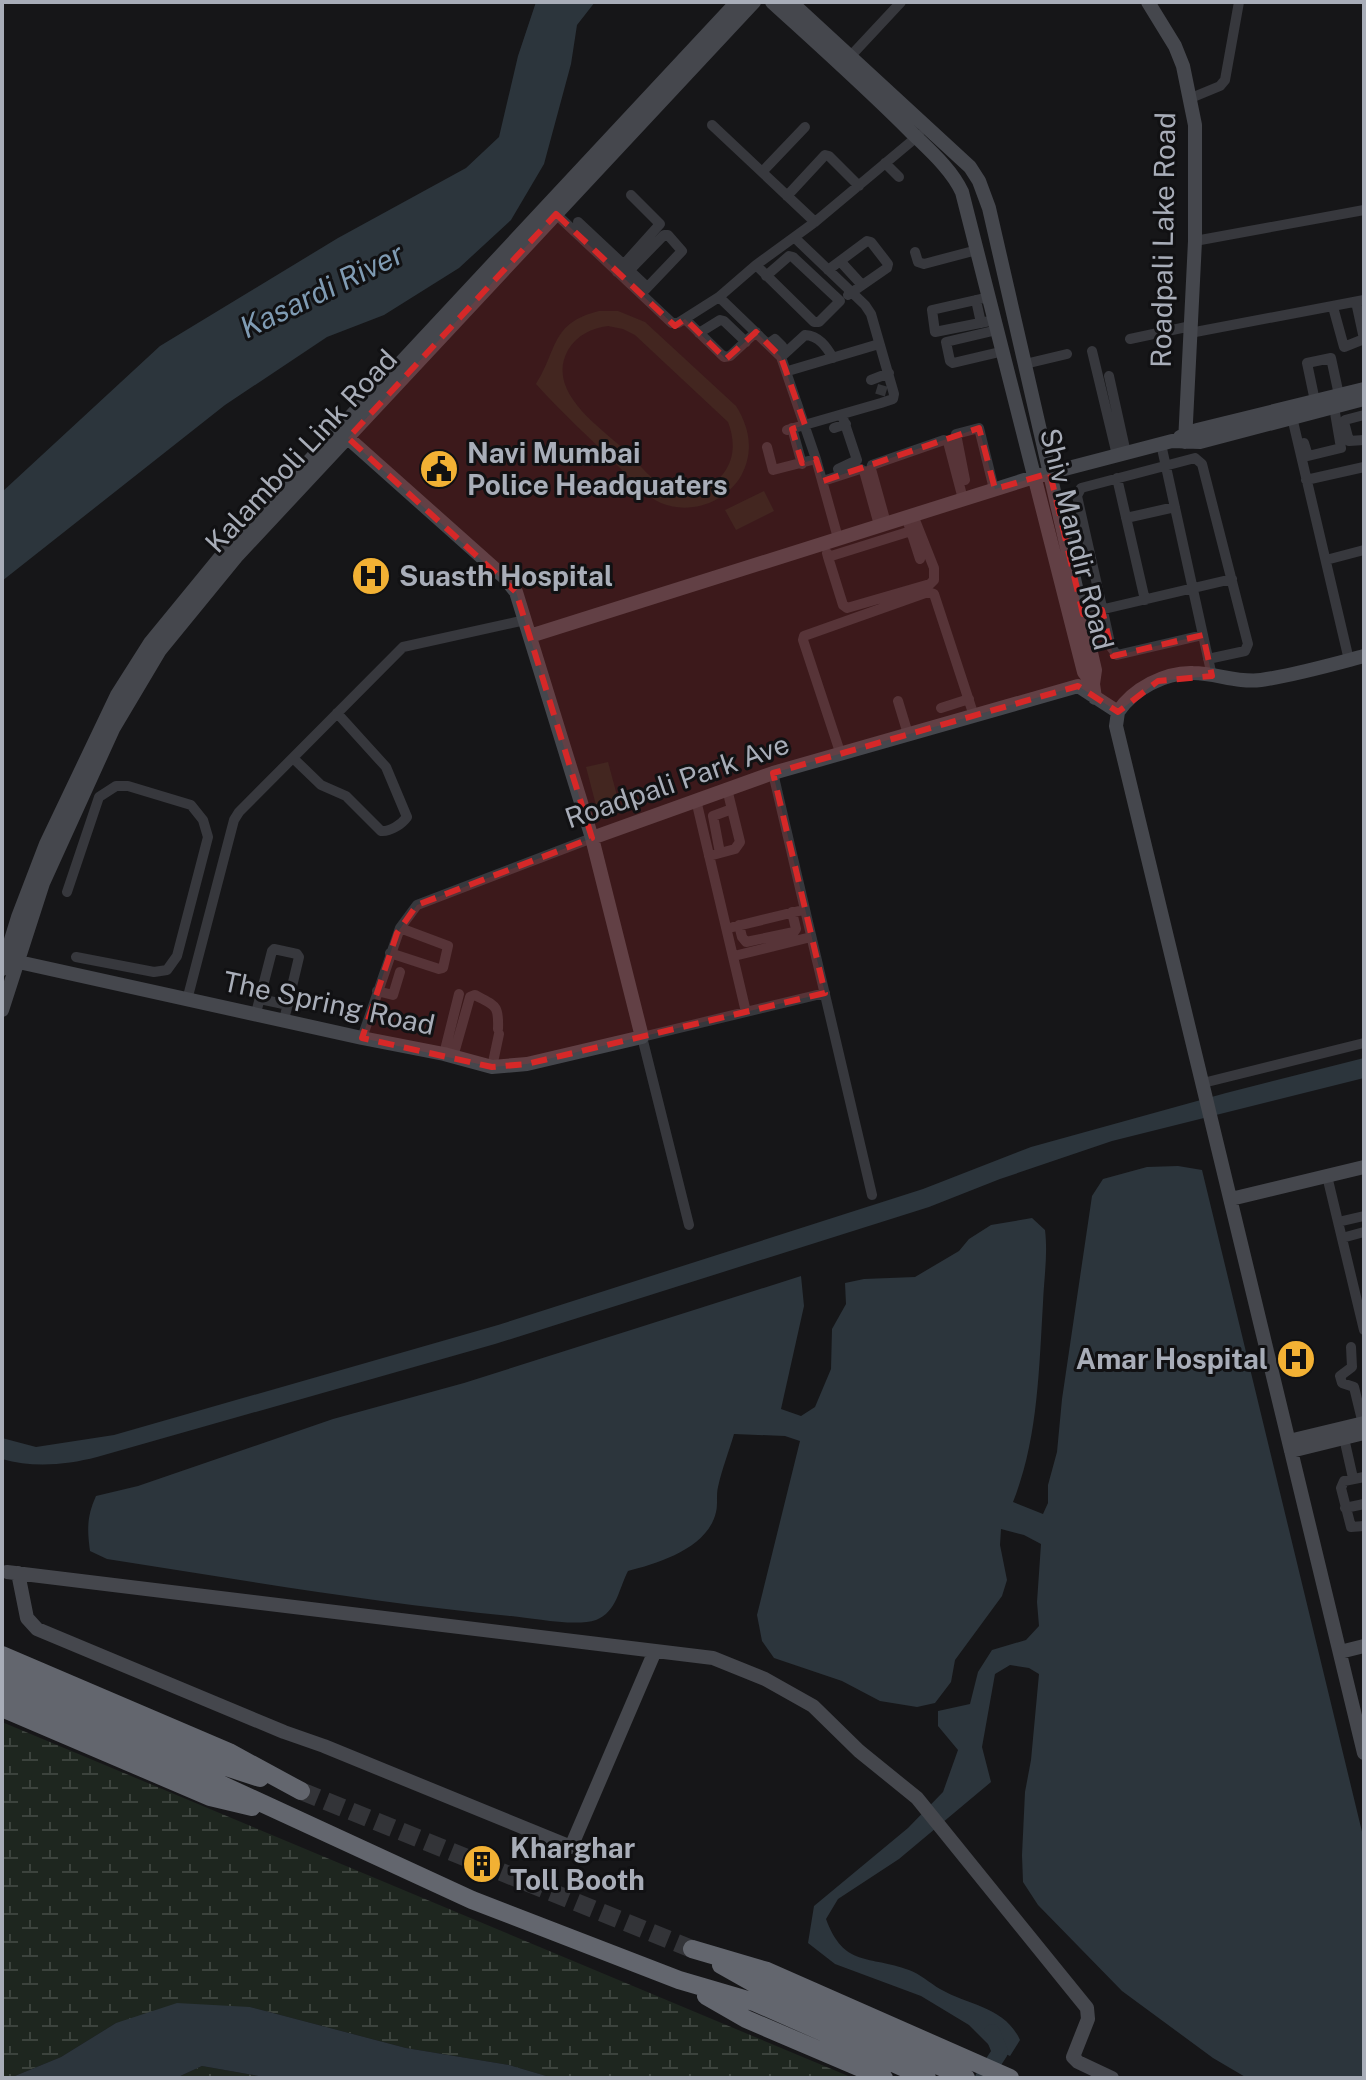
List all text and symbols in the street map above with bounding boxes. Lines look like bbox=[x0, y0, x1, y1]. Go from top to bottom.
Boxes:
street label: Roadpali Lake Road bbox=[1144, 112, 1181, 368]
water label: Kasardi River bbox=[234, 235, 410, 345]
street label: Kalamboli Link Road bbox=[198, 342, 403, 559]
street label: Shiv Mandir Road bbox=[1034, 425, 1121, 653]
place label: Navi Mumbai Police Headquaters bbox=[467, 436, 728, 501]
public building icon: Navi Mumbai Police Headquaters bbox=[418, 448, 460, 490]
hospital icon: Suasth Hospital bbox=[350, 555, 392, 597]
place label: Suasth Hospital bbox=[399, 559, 613, 592]
street label: Roadpali Park Ave bbox=[560, 727, 793, 834]
street label: The Spring Road bbox=[220, 964, 438, 1041]
hospital icon: Amar Hospital bbox=[1275, 1338, 1317, 1380]
place label: Amar Hospital bbox=[1076, 1342, 1268, 1375]
place label: Kharghar Toll Booth bbox=[510, 1831, 645, 1896]
building icon: Kharghar Toll Booth bbox=[461, 1843, 503, 1885]

